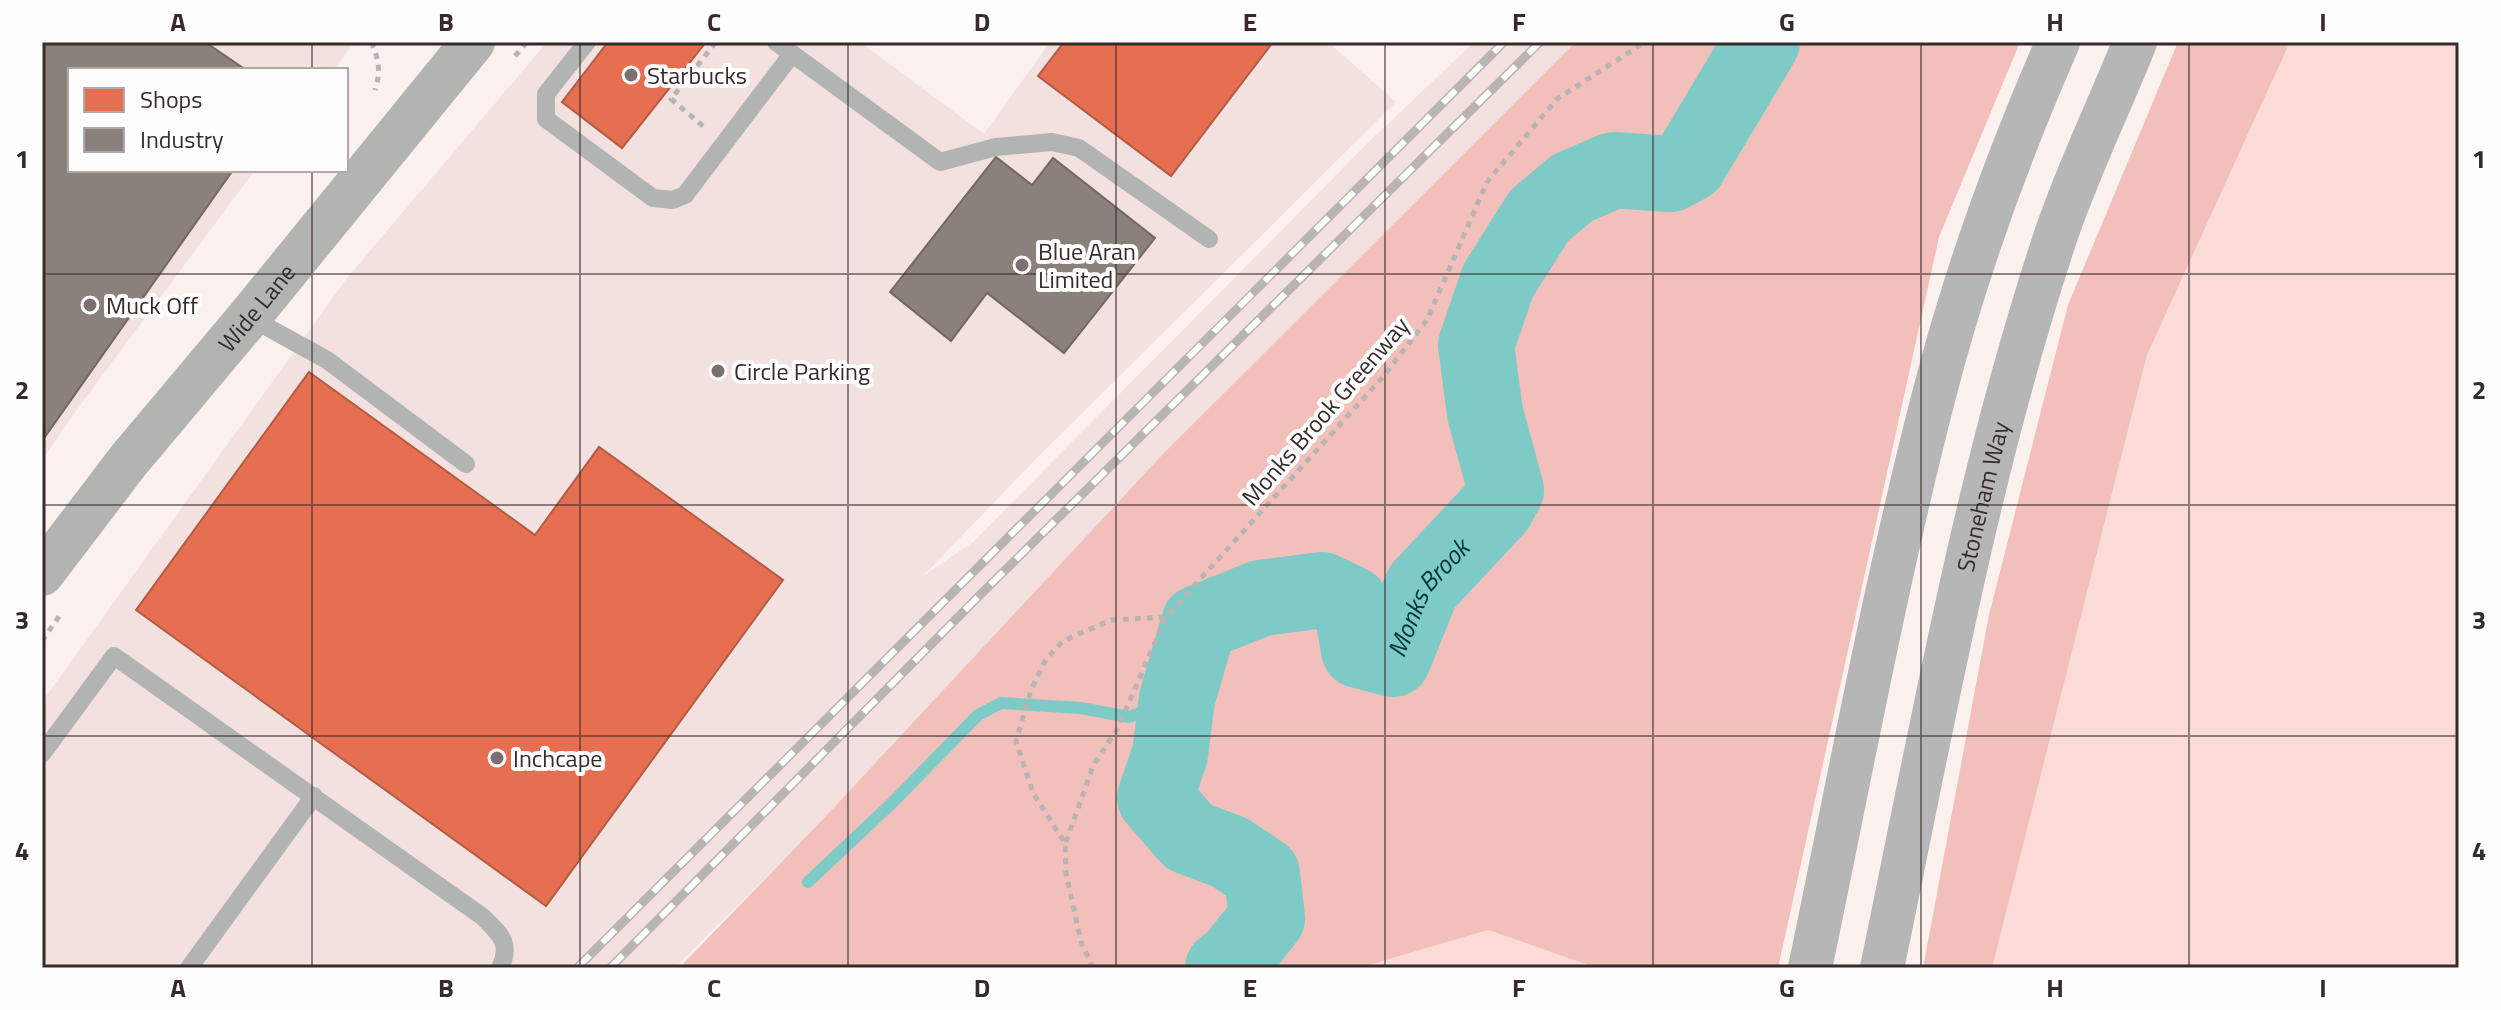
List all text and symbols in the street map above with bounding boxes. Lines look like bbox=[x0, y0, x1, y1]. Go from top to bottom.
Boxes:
text: A bbox=[170, 2, 186, 41]
text: B bbox=[438, 2, 454, 41]
text: C bbox=[707, 2, 721, 41]
text: D bbox=[974, 2, 990, 41]
text: E bbox=[1243, 2, 1257, 41]
text: F bbox=[1512, 2, 1526, 41]
text: G bbox=[1779, 2, 1795, 41]
text: H bbox=[2046, 2, 2064, 41]
text: I bbox=[2319, 2, 2327, 41]
place label: Starbucks bbox=[647, 57, 747, 93]
marker: Starbucks bbox=[622, 66, 640, 84]
legend bbox=[68, 68, 348, 172]
text: Shops bbox=[140, 81, 202, 117]
text: Industry bbox=[140, 121, 224, 157]
text: 1 bbox=[15, 139, 29, 178]
text: 1 bbox=[2472, 139, 2486, 178]
place label: Blue Aran Limited bbox=[1038, 233, 1136, 297]
street label: Wide Lane bbox=[209, 256, 304, 360]
marker: Blue Aran Limited bbox=[1013, 256, 1031, 274]
place label: Muck Off bbox=[106, 287, 198, 323]
marker: Muck Off bbox=[81, 296, 99, 314]
street label: Monks Brook Greenway bbox=[1233, 308, 1418, 513]
place label: Circle Parking bbox=[734, 353, 870, 389]
marker: Circle Parking bbox=[709, 362, 727, 380]
text: 2 bbox=[15, 370, 29, 409]
text: 2 bbox=[2472, 370, 2486, 409]
street label: Stoneham Way bbox=[1947, 417, 2018, 575]
water label: Monks Brook bbox=[1376, 527, 1480, 663]
text: 3 bbox=[15, 600, 29, 639]
text: 3 bbox=[2472, 600, 2486, 639]
place label: Inchcape bbox=[513, 740, 602, 776]
marker: Inchcape bbox=[488, 749, 506, 767]
text: 4 bbox=[15, 831, 29, 870]
text: 4 bbox=[2472, 831, 2486, 870]
text: A bbox=[170, 968, 186, 1007]
text: B bbox=[438, 968, 454, 1007]
text: C bbox=[707, 968, 721, 1007]
text: D bbox=[974, 968, 990, 1007]
text: E bbox=[1243, 968, 1257, 1007]
text: F bbox=[1512, 968, 1526, 1007]
text: G bbox=[1779, 968, 1795, 1007]
text: H bbox=[2046, 968, 2064, 1007]
text: I bbox=[2319, 968, 2327, 1007]

